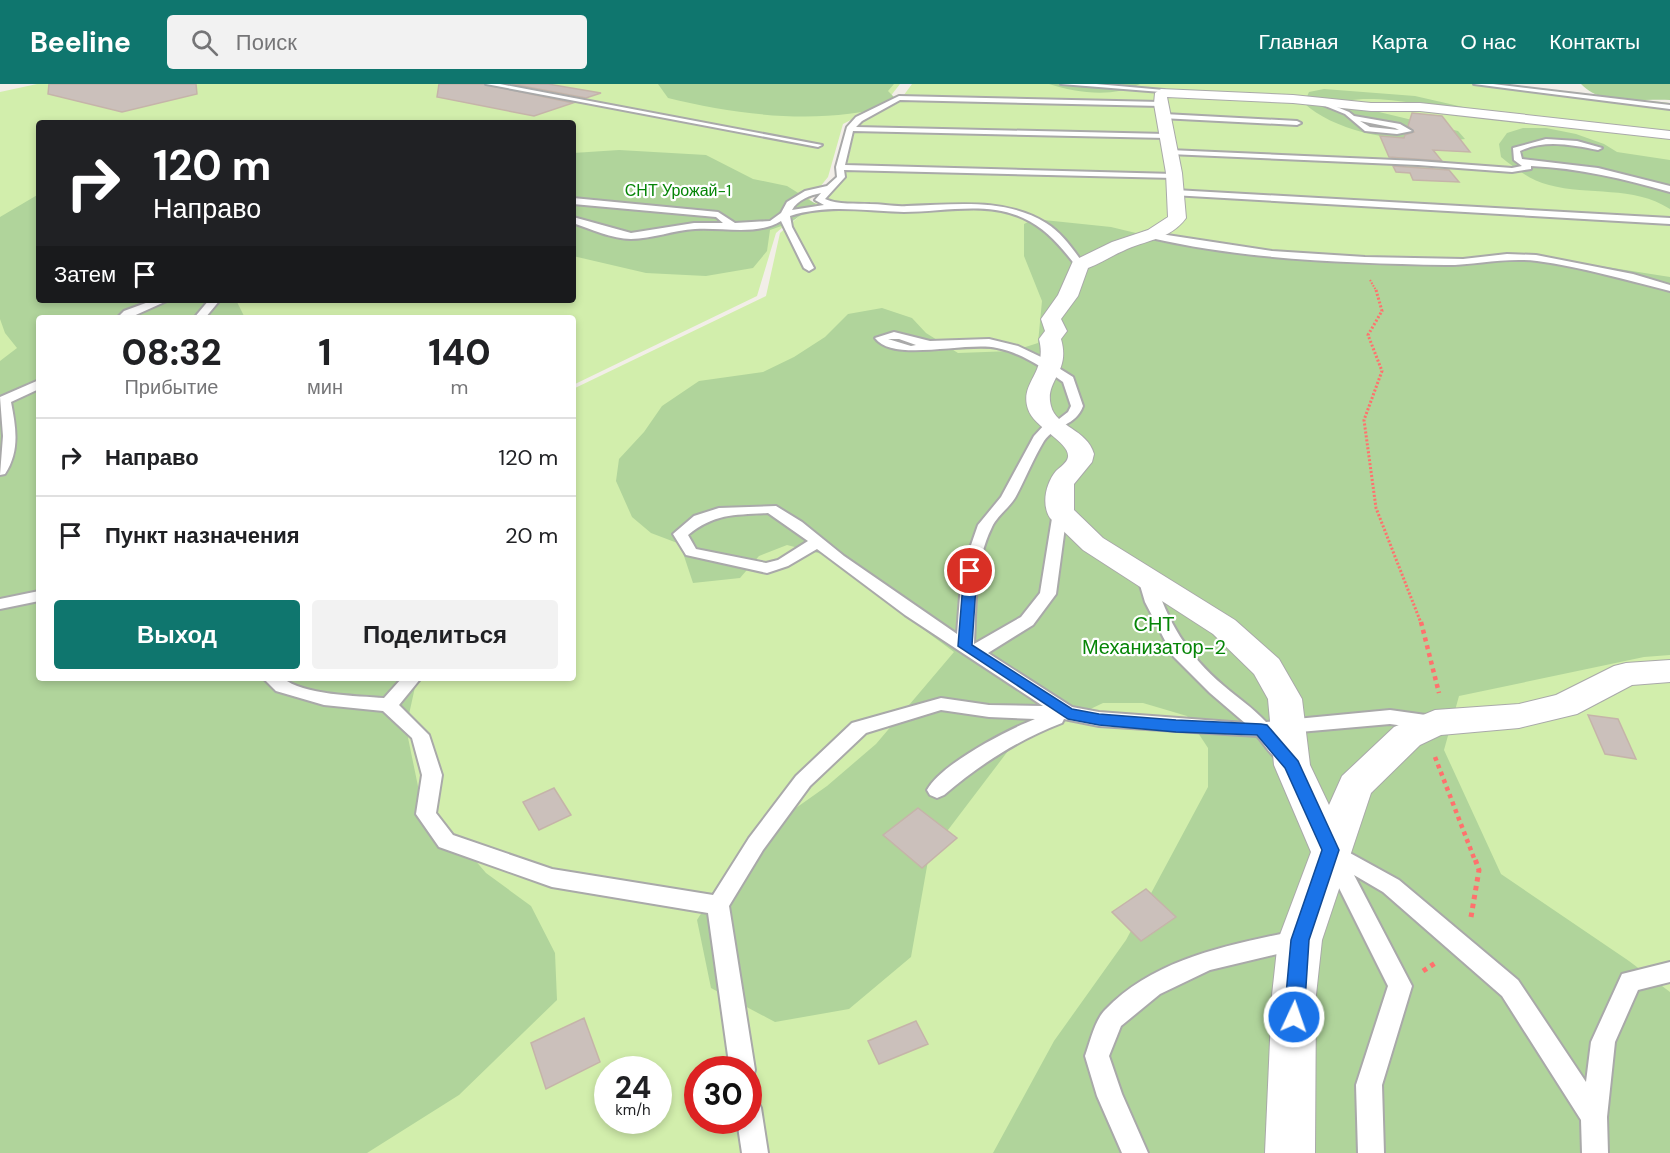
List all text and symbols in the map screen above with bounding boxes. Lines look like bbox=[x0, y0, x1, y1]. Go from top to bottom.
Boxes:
search box bbox=[167, 15, 587, 69]
text: Beeline bbox=[30, 24, 131, 61]
icon: search bbox=[188, 26, 221, 59]
text: Поиск bbox=[236, 28, 297, 57]
text: Главная bbox=[1258, 28, 1338, 56]
text: Карта bbox=[1371, 28, 1428, 56]
text: О нас bbox=[1461, 28, 1516, 56]
text: Контакты bbox=[1549, 28, 1640, 56]
text: 120 m bbox=[153, 138, 271, 193]
icon: right bbox=[54, 144, 132, 222]
park label: СНТ Урожай-1 bbox=[625, 180, 731, 201]
text: Направо bbox=[153, 191, 261, 226]
icon: arrive bbox=[128, 258, 161, 291]
text: Затем bbox=[54, 260, 116, 289]
text: 08:32 bbox=[121, 329, 222, 376]
text: 1 bbox=[318, 329, 332, 376]
text: 140 bbox=[428, 329, 491, 376]
text: Прибытие bbox=[124, 374, 218, 400]
text: мин bbox=[307, 374, 343, 400]
text: m bbox=[451, 374, 468, 400]
icon: right bbox=[54, 441, 87, 474]
text: Направо bbox=[105, 443, 199, 472]
text: 120 m bbox=[498, 443, 558, 472]
icon: arrive bbox=[54, 519, 87, 552]
text: Пункт назначения bbox=[105, 521, 300, 550]
text: 20 m bbox=[505, 521, 558, 550]
pin bbox=[944, 545, 995, 596]
icon: arrive bbox=[953, 554, 986, 587]
button: Выход bbox=[54, 600, 300, 669]
button: Поделиться bbox=[312, 600, 558, 669]
park label: СНТ Механизатор-2 bbox=[1082, 611, 1226, 660]
position arrow bbox=[1262, 985, 1326, 1049]
speed limit sign: 30 bbox=[684, 1056, 762, 1134]
text: 24 bbox=[615, 1068, 651, 1107]
text: km/h bbox=[615, 1100, 651, 1120]

